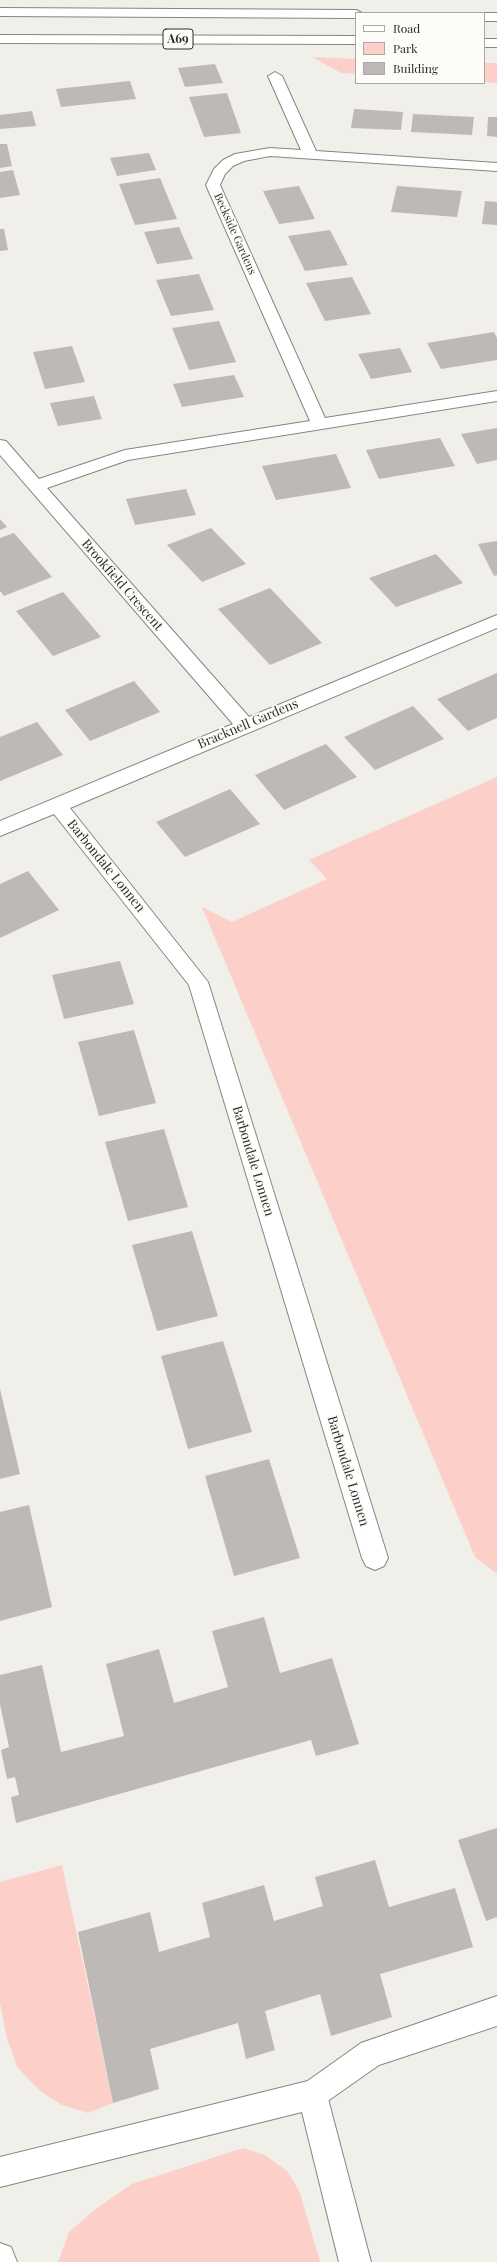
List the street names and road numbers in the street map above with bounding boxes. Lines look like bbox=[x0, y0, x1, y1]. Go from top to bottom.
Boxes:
road number: A69 bbox=[163, 29, 193, 49]
street label: Beckside Gardens bbox=[211, 191, 259, 277]
street label: Brookfield Crescent bbox=[78, 536, 166, 634]
street label: Bracknell Gardens bbox=[195, 696, 301, 752]
street label: Barbondale Lonnen bbox=[64, 817, 148, 915]
street label: Barbondale Lonnen bbox=[229, 1104, 277, 1218]
street label: Barbondale Lonnen bbox=[324, 1414, 372, 1528]

